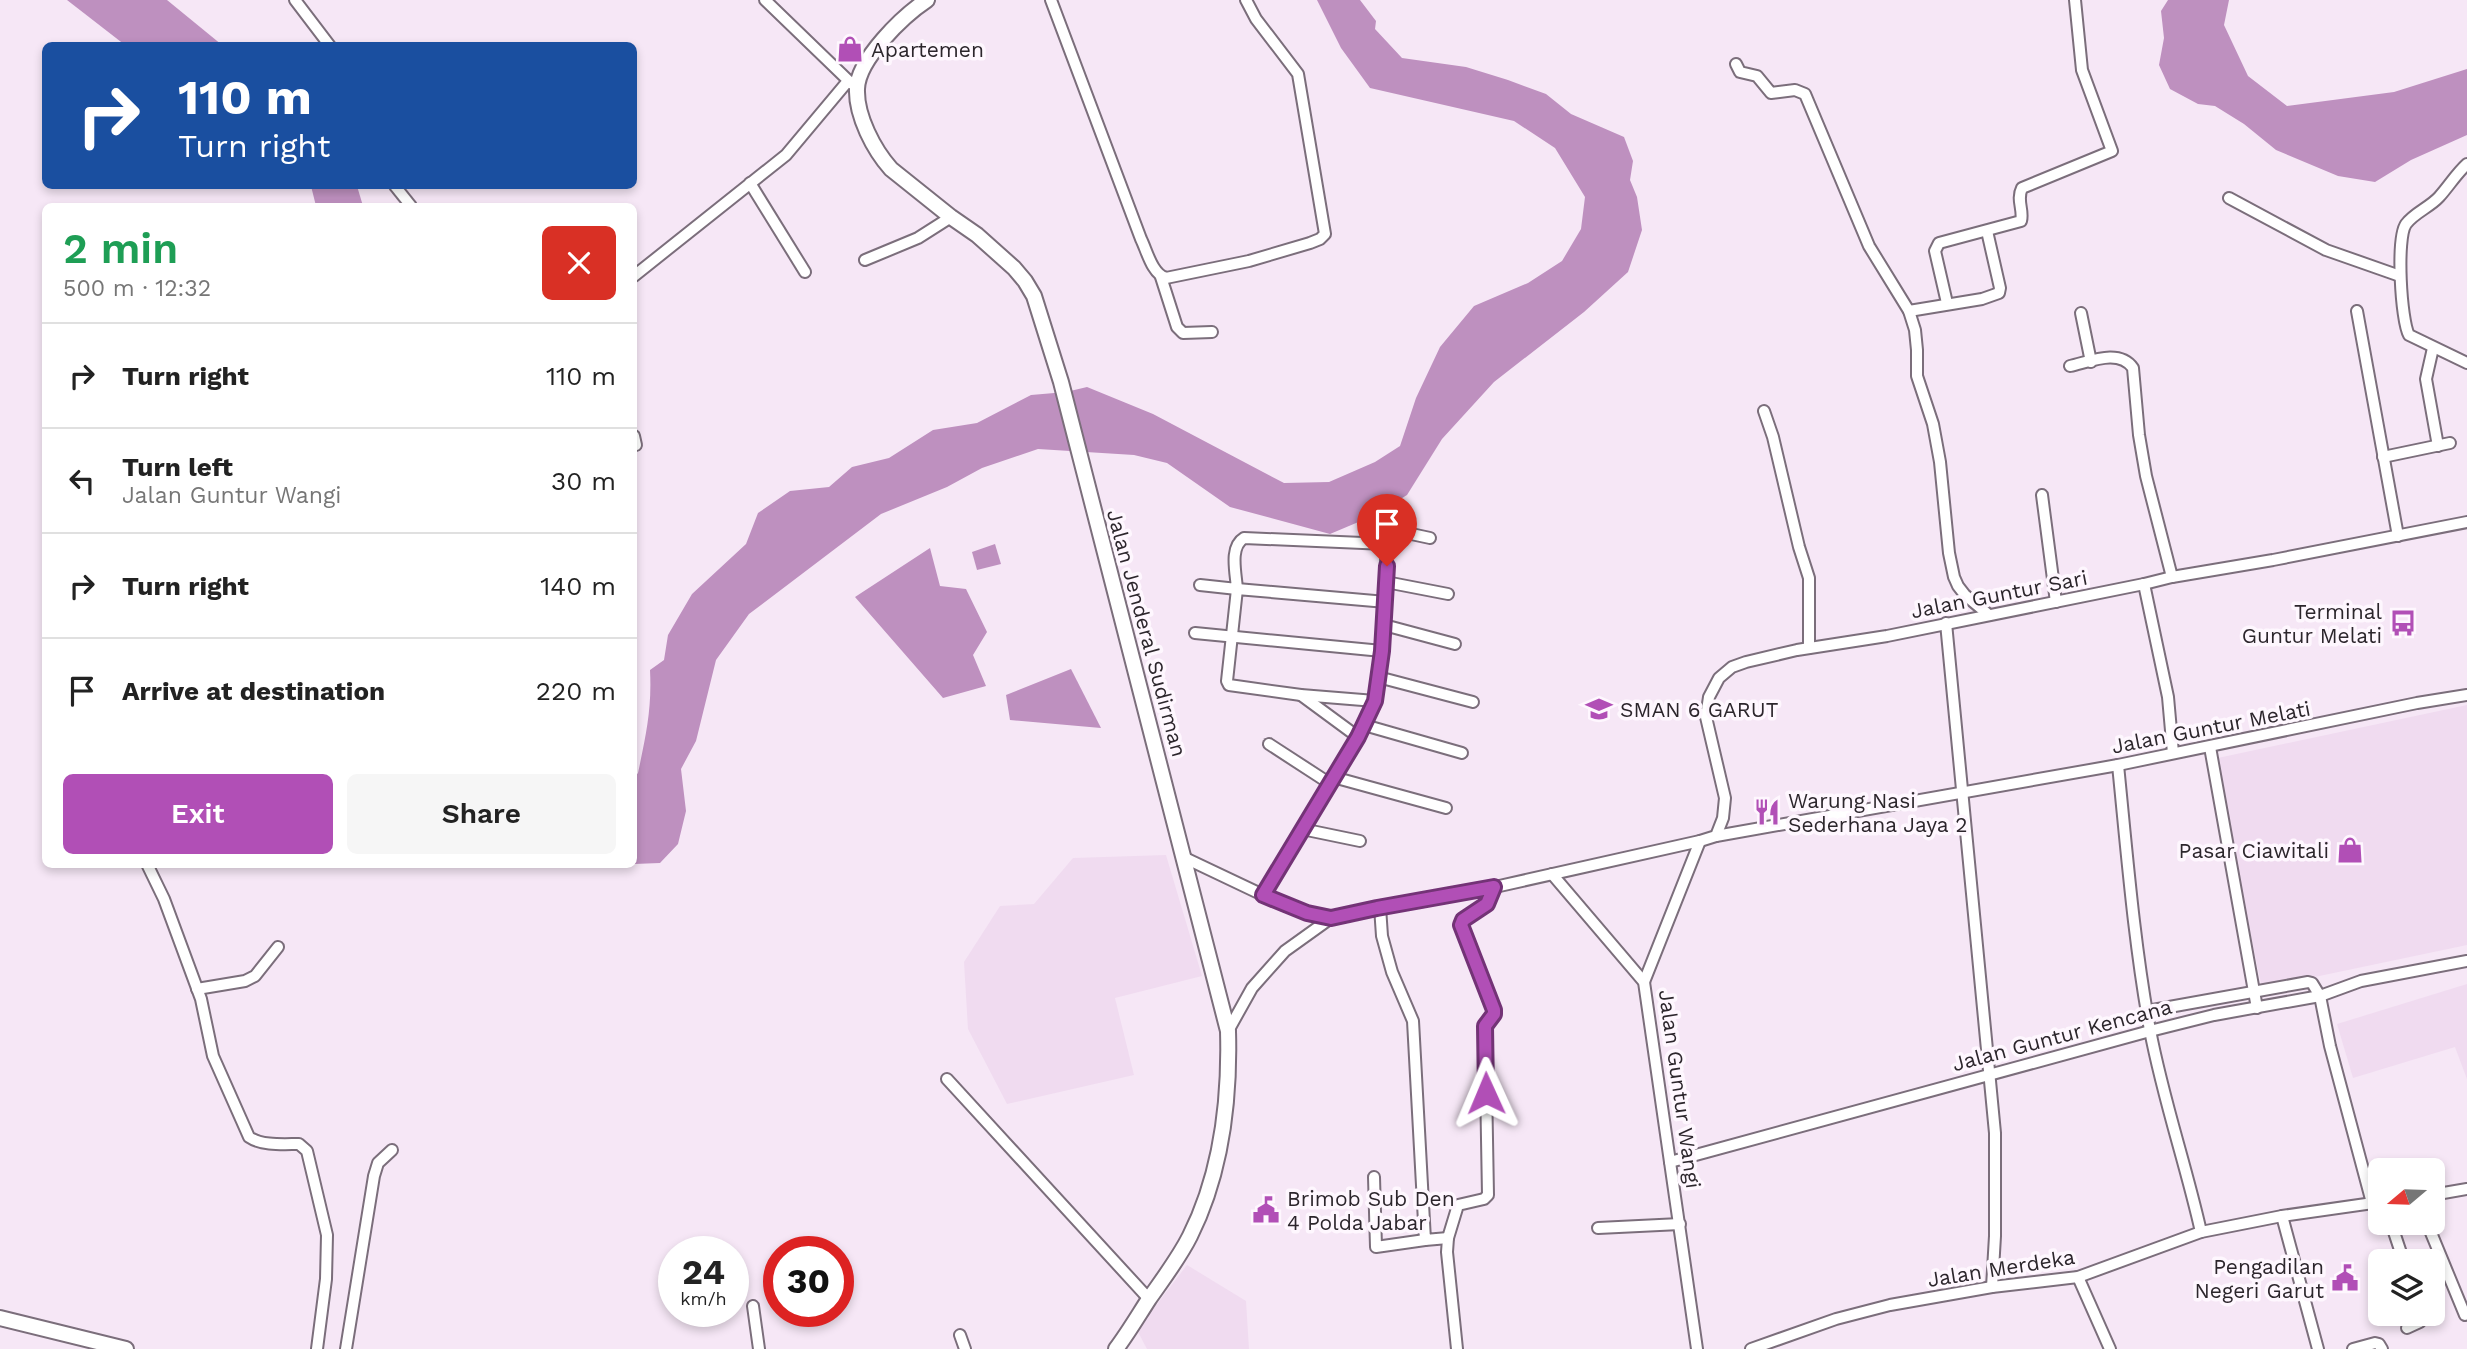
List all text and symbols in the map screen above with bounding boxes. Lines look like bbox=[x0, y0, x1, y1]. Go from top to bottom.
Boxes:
shop icon: Apartemen bbox=[835, 34, 865, 64]
place label: Apartemen bbox=[871, 37, 984, 62]
text: 110 m bbox=[178, 68, 312, 126]
icon: right bbox=[63, 70, 154, 161]
text: Turn right bbox=[178, 127, 330, 165]
text: 2 min bbox=[63, 224, 178, 273]
button: close bbox=[542, 226, 616, 300]
text: 500 m · 12:32 bbox=[63, 275, 211, 302]
icon: right bbox=[63, 357, 101, 395]
text: Turn right bbox=[122, 361, 249, 391]
text: 110 m bbox=[546, 361, 616, 391]
text: Turn left bbox=[122, 452, 233, 482]
icon: left bbox=[63, 462, 101, 500]
text: 30 m bbox=[551, 466, 616, 496]
text: Jalan Guntur Wangi bbox=[122, 482, 341, 509]
pin bbox=[1357, 494, 1417, 566]
icon: arrive bbox=[1368, 505, 1406, 543]
street label: Jalan Jenderal Sudirman bbox=[1102, 507, 1192, 759]
street label: Jalan Guntur Sari bbox=[1909, 565, 2089, 623]
icon: right bbox=[63, 567, 101, 605]
text: Turn right bbox=[122, 571, 249, 601]
text: 140 m bbox=[540, 571, 616, 601]
place label: Terminal Guntur Melati bbox=[2242, 599, 2383, 648]
bus stop icon: Terminal Guntur Melati bbox=[2388, 608, 2418, 638]
icon: arrive bbox=[63, 672, 101, 710]
text: Arrive at destination bbox=[122, 676, 385, 706]
text: 220 m bbox=[536, 676, 616, 706]
school or university icon: SMAN 6 GARUT bbox=[1584, 694, 1614, 724]
street label: Jalan Guntur Melati bbox=[2109, 695, 2313, 759]
place label: SMAN 6 GARUT bbox=[1620, 697, 1779, 722]
button: Exit bbox=[63, 774, 333, 854]
button: Share bbox=[347, 774, 616, 854]
place label: Warung Nasi Sederhana Jaya 2 bbox=[1788, 788, 1968, 837]
restaurant icon: Warung Nasi Sederhana Jaya 2 bbox=[1752, 797, 1782, 827]
shop icon: Pasar Ciawitali bbox=[2335, 835, 2365, 865]
place label: Pasar Ciawitali bbox=[2179, 838, 2329, 863]
street label: Jalan Guntur Wangi bbox=[1654, 988, 1706, 1190]
street label: Jalan Guntur Kencana bbox=[1949, 994, 2175, 1076]
position arrow bbox=[1449, 1056, 1523, 1130]
north arrow bbox=[2368, 1158, 2445, 1236]
map controls bbox=[2368, 1158, 2445, 1326]
place label: Brimob Sub Den 4 Polda Jabar bbox=[1287, 1186, 1455, 1235]
public building icon: Brimob Sub Den 4 Polda Jabar bbox=[1251, 1195, 1281, 1225]
speed limit sign: 30 bbox=[763, 1236, 854, 1327]
street label: Jalan Merdeka bbox=[1926, 1244, 2077, 1292]
button: layers bbox=[2368, 1249, 2445, 1326]
text: 24 bbox=[682, 1251, 725, 1293]
place label: Pengadilan Negeri Garut bbox=[2195, 1254, 2324, 1303]
public building icon: Pengadilan Negeri Garut bbox=[2330, 1263, 2360, 1293]
text: km/h bbox=[680, 1288, 727, 1309]

